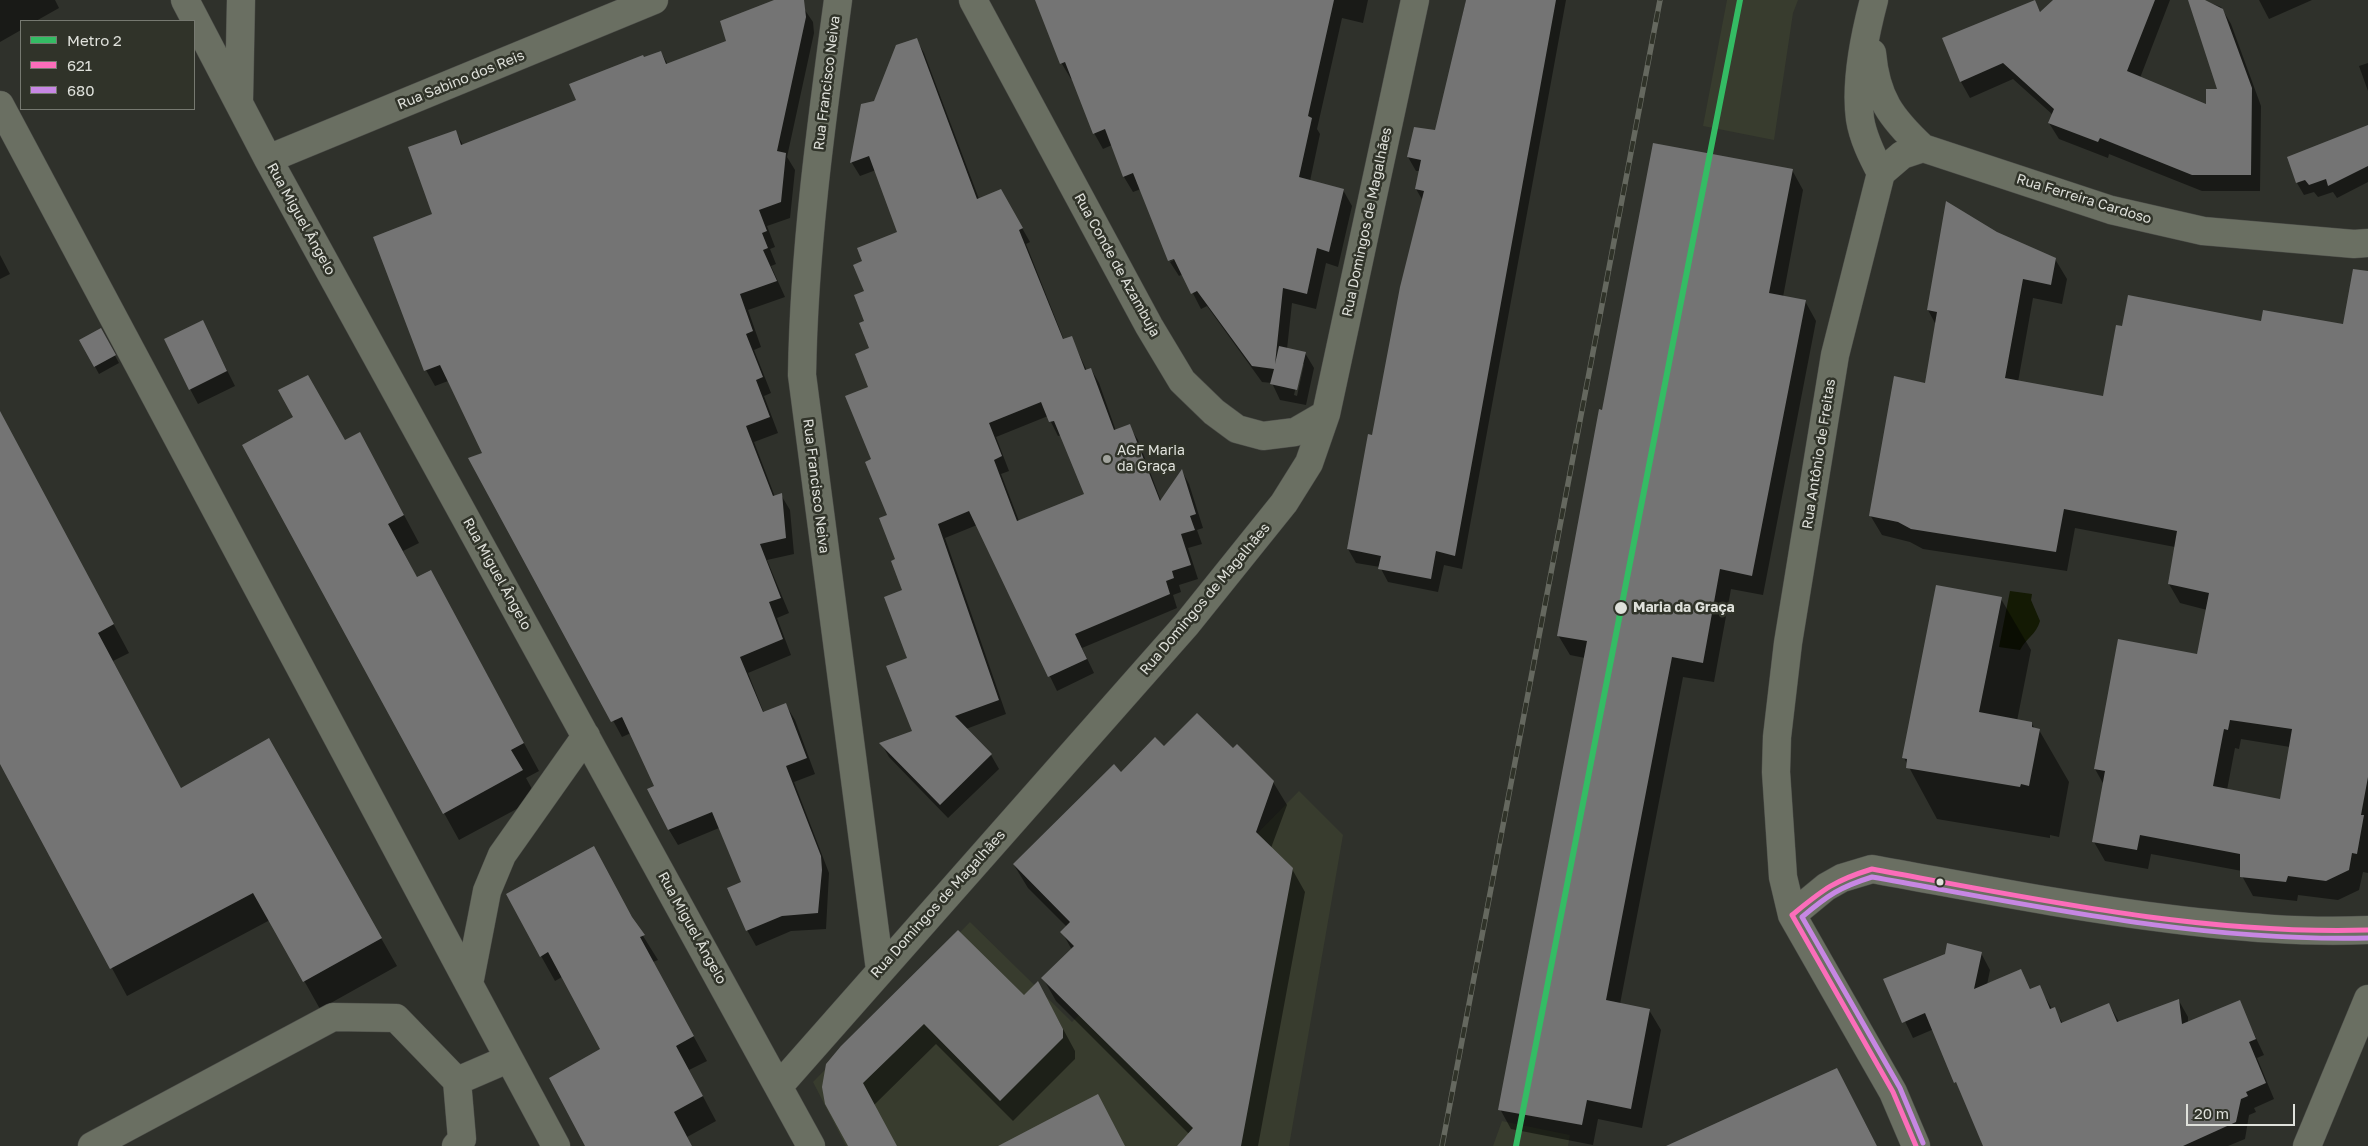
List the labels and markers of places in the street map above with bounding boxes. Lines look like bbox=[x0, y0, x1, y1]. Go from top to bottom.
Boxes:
place label: AGF Maria da Graça bbox=[1117, 443, 1185, 476]
marker: AGF Maria da Graça bbox=[1101, 453, 1113, 465]
marker: Maria da Graça bbox=[1613, 600, 1629, 616]
place label: Maria da Graça bbox=[1633, 600, 1735, 616]
unlabelled marker bbox=[1935, 877, 1945, 887]

